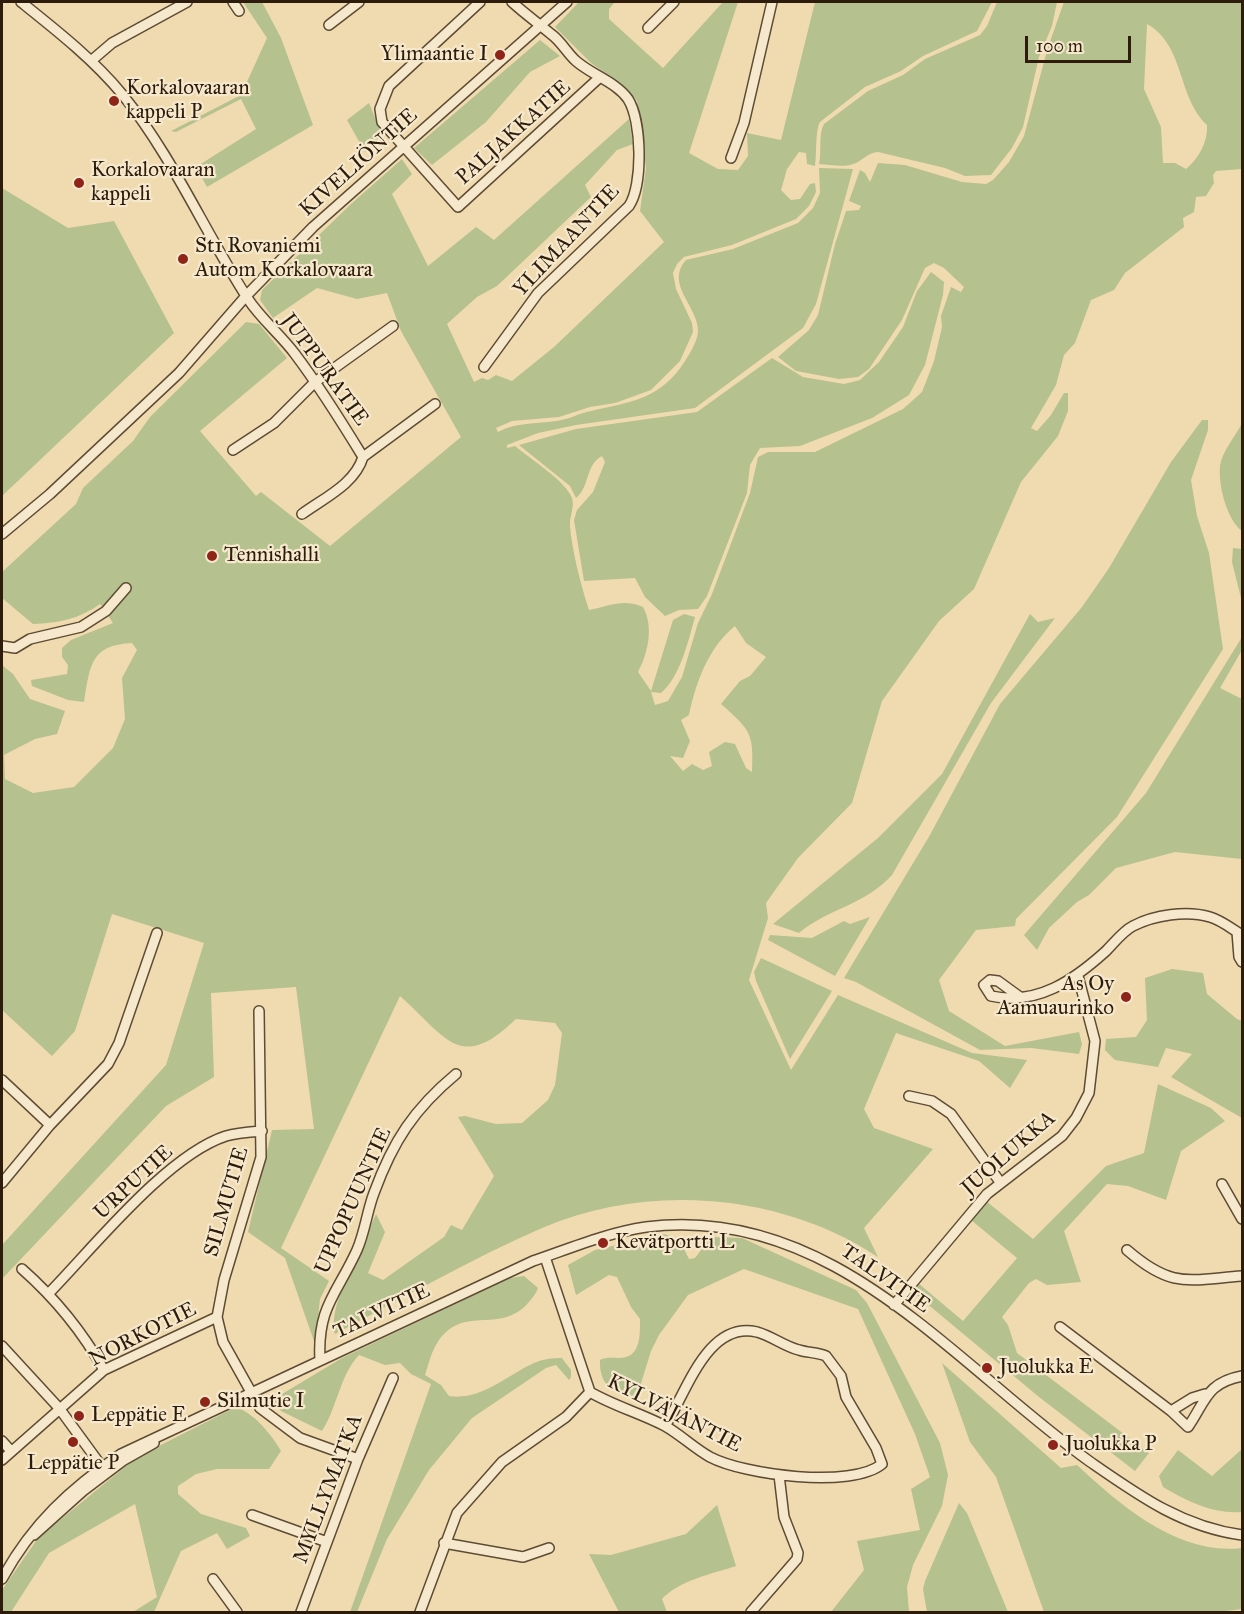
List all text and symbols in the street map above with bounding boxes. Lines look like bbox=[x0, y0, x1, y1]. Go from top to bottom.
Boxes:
scale bar bbox=[1028, 24, 1134, 62]
text: 100 m bbox=[1036, 35, 1083, 57]
place label: Ylimaantie I bbox=[381, 42, 488, 68]
marker: Ylimaantie I bbox=[493, 48, 507, 62]
street label: PALJAKKATIE bbox=[452, 75, 576, 191]
place label: Korkalovaaran kappeli P bbox=[126, 76, 250, 126]
marker: Korkalovaaran kappeli P bbox=[107, 94, 121, 108]
street label: KIVELIÖNTIE bbox=[295, 104, 423, 222]
place label: Korkalovaaran kappeli bbox=[91, 158, 215, 208]
marker: Korkalovaaran kappeli bbox=[72, 176, 86, 190]
street label: YLIMAANTIE bbox=[509, 180, 625, 302]
place label: St1 Rovaniemi Autom Korkalovaara bbox=[195, 234, 373, 284]
marker: St1 Rovaniemi Autom Korkalovaara bbox=[176, 252, 190, 266]
street label: JUPPURATIE bbox=[275, 309, 373, 431]
place label: Tennishalli bbox=[224, 543, 319, 569]
marker: Tennishalli bbox=[205, 549, 219, 563]
place label: As Oy Aamuaurinko bbox=[997, 972, 1114, 1022]
marker: As Oy Aamuaurinko bbox=[1119, 990, 1133, 1004]
street label: JUOLUKKA bbox=[957, 1106, 1061, 1202]
street label: UPPOPUUNTIE bbox=[310, 1124, 398, 1278]
street label: URPUTIE bbox=[89, 1140, 179, 1226]
street label: SILMUTIE bbox=[199, 1144, 255, 1260]
place label: Kevätportti L bbox=[615, 1230, 734, 1256]
marker: Kevätportti L bbox=[596, 1236, 610, 1250]
street label: TALVITIE bbox=[835, 1239, 935, 1319]
street label: TALVITIE bbox=[330, 1279, 434, 1345]
street label: NORKOTIE bbox=[85, 1297, 201, 1373]
place label: Juolukka E bbox=[999, 1355, 1094, 1381]
marker: Juolukka E bbox=[980, 1361, 994, 1375]
street label: KYLVÄJÄNTIE bbox=[603, 1369, 745, 1459]
place label: Silmutie I bbox=[217, 1389, 305, 1415]
marker: Silmutie I bbox=[198, 1395, 212, 1409]
place label: Leppätie E bbox=[91, 1403, 187, 1429]
marker: Leppätie E bbox=[72, 1409, 86, 1423]
street label: MYLLYMATKA bbox=[289, 1411, 369, 1567]
place label: Juolukka P bbox=[1065, 1432, 1157, 1458]
marker: Leppätie P bbox=[66, 1435, 80, 1449]
marker: Juolukka P bbox=[1046, 1438, 1060, 1452]
place label: Leppätie P bbox=[27, 1451, 119, 1477]

